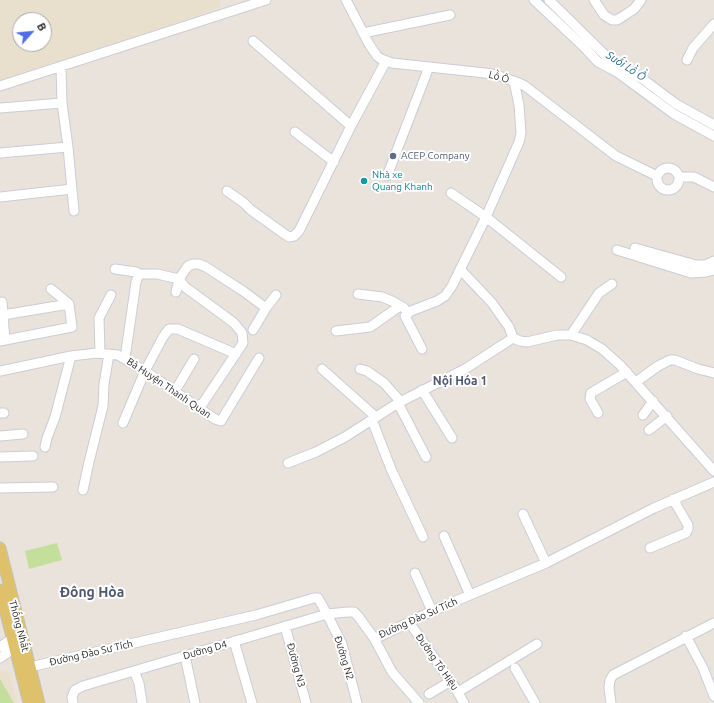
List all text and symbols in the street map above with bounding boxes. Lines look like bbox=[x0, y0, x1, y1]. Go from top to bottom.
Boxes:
north arrow bbox=[12, 12, 52, 52]
text: B bbox=[35, 21, 49, 33]
water label: Suối Lồ Ồ bbox=[604, 48, 648, 84]
street label: Lồ Ô bbox=[487, 68, 511, 86]
place label: ACEP Company bbox=[401, 150, 469, 162]
marker: ACEP Company bbox=[388, 151, 398, 161]
place label: Nhà xe Quang Khanh bbox=[372, 169, 433, 192]
marker: Nhà xe Quang Khanh bbox=[359, 176, 369, 186]
street label: Bà Huyện Thanh Quan bbox=[125, 355, 213, 421]
district label: Nội Hóa 1 bbox=[433, 374, 487, 388]
district label: Đông Hòa bbox=[60, 584, 124, 600]
street label: Đường Đào Sư Tích bbox=[377, 595, 459, 641]
street label: Thống Nhất bbox=[6, 599, 32, 653]
street label: Đường Tô Hiệu bbox=[413, 631, 461, 693]
street label: Đướng N2 bbox=[332, 634, 356, 682]
street label: Đường Đào Sư Tích bbox=[48, 638, 134, 668]
street label: Dường D4 bbox=[182, 638, 228, 662]
street label: Đường N3 bbox=[284, 641, 308, 689]

